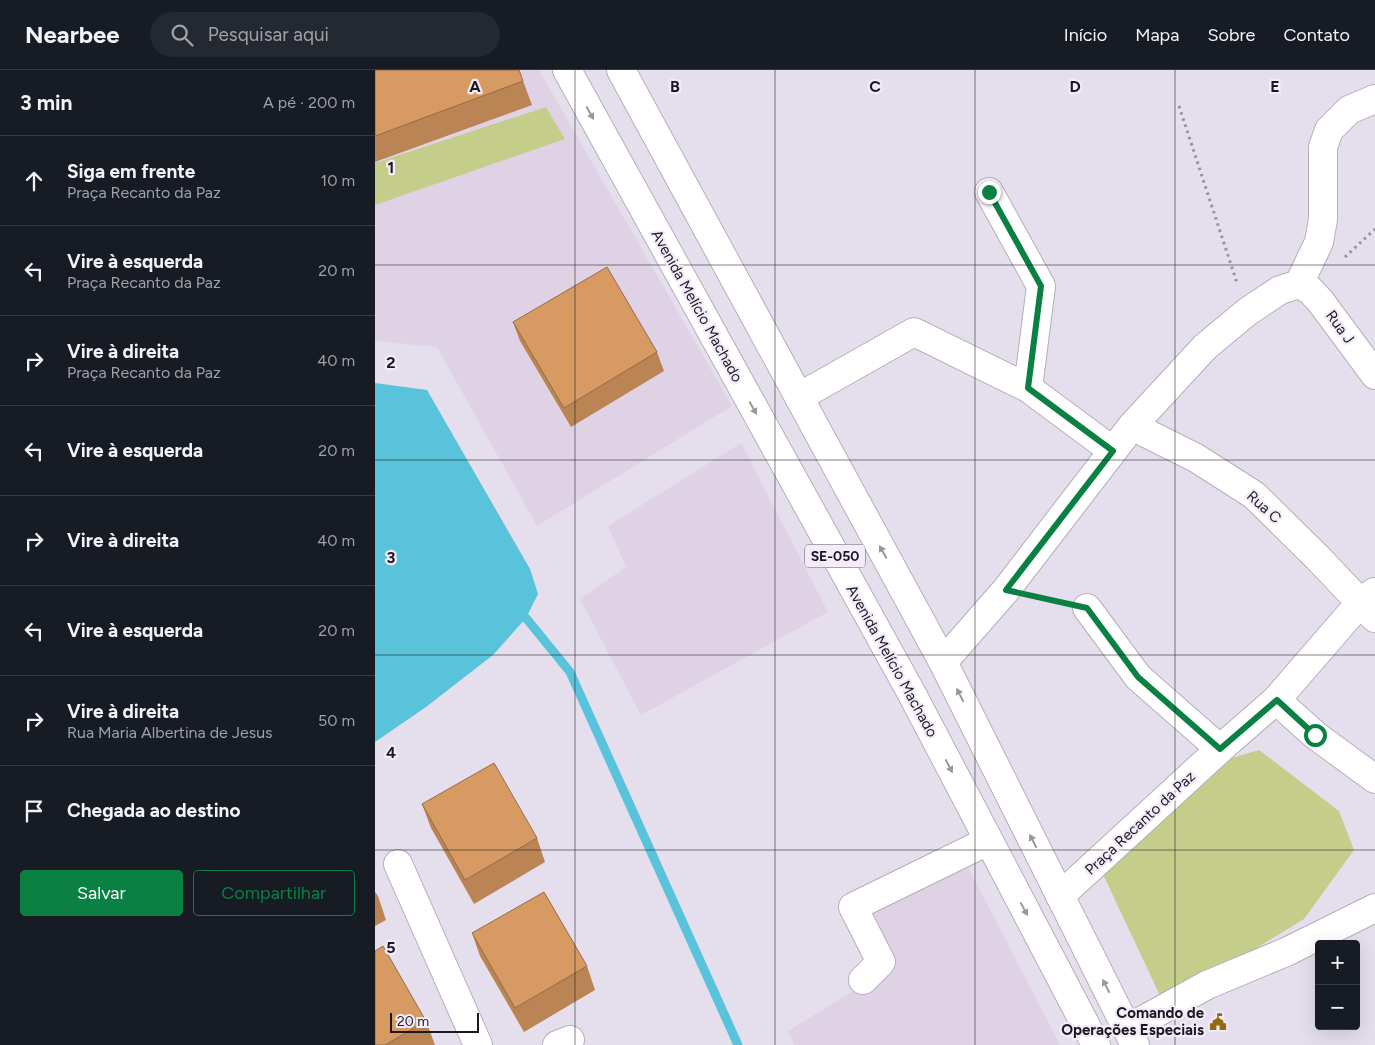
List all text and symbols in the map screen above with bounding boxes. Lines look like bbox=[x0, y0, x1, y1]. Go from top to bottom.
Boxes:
search box bbox=[150, 12, 500, 57]
text: Nearbee bbox=[25, 20, 120, 49]
icon: search bbox=[168, 21, 196, 49]
text: Pesquisar aqui bbox=[208, 23, 329, 46]
text: Início bbox=[1064, 24, 1107, 46]
text: Mapa bbox=[1135, 24, 1179, 46]
text: Sobre bbox=[1207, 24, 1255, 46]
text: Contato bbox=[1283, 24, 1350, 46]
text: A bbox=[469, 77, 481, 96]
text: B bbox=[670, 77, 680, 96]
text: C bbox=[869, 77, 881, 96]
text: D bbox=[1069, 77, 1081, 96]
text: E bbox=[1270, 77, 1280, 96]
text: 3 min bbox=[20, 90, 72, 115]
text: A pé · 200 m bbox=[263, 93, 355, 112]
one-way arrow bbox=[586, 105, 594, 120]
text: 1 bbox=[388, 158, 394, 177]
text: Siga em frente bbox=[67, 160, 195, 183]
icon: ahead bbox=[20, 167, 48, 195]
text: 10 m bbox=[321, 171, 355, 190]
route end bbox=[978, 181, 1001, 204]
text: Praça Recanto da Paz bbox=[67, 183, 221, 202]
street label: Avenida Melício Machado bbox=[648, 227, 747, 386]
text: Vire à esquerda bbox=[67, 250, 203, 273]
icon: left bbox=[20, 257, 48, 285]
text: 20 m bbox=[318, 261, 355, 280]
text: Praça Recanto da Paz bbox=[67, 273, 221, 292]
street label: Rua J bbox=[1322, 307, 1358, 347]
text: Vire à direita bbox=[67, 340, 179, 363]
icon: right bbox=[20, 347, 48, 375]
text: 40 m bbox=[317, 351, 355, 370]
text: 2 bbox=[386, 353, 396, 372]
text: Praça Recanto da Paz bbox=[67, 363, 221, 382]
one-way arrow bbox=[749, 401, 758, 415]
icon: left bbox=[20, 437, 48, 465]
text: Vire à esquerda bbox=[67, 439, 203, 462]
text: 20 m bbox=[318, 441, 355, 460]
street label: Rua C bbox=[1243, 487, 1285, 527]
icon: right bbox=[20, 527, 48, 555]
text: Vire à direita bbox=[67, 529, 179, 552]
text: 40 m bbox=[317, 531, 355, 550]
road number: SE-050 bbox=[805, 544, 865, 568]
one-way arrow bbox=[879, 545, 887, 560]
text: 3 bbox=[387, 548, 396, 567]
street label: Avenida Melício Machado bbox=[843, 582, 942, 741]
icon: left bbox=[20, 617, 48, 645]
text: Vire à esquerda bbox=[67, 619, 203, 642]
text: 20 m bbox=[318, 621, 355, 640]
one-way arrow bbox=[956, 688, 964, 703]
text: Vire à direita bbox=[67, 700, 179, 723]
icon: right bbox=[20, 707, 48, 735]
text: 50 m bbox=[318, 711, 355, 730]
text: Rua Maria Albertina de Jesus bbox=[67, 723, 273, 742]
route start bbox=[1304, 724, 1327, 747]
text: 4 bbox=[386, 743, 396, 762]
one-way arrow bbox=[945, 758, 953, 773]
street label: Praça Recanto da Paz bbox=[1081, 767, 1199, 879]
icon: arrive bbox=[20, 797, 48, 825]
text: Chegada ao destino bbox=[67, 799, 240, 822]
one-way arrow bbox=[1028, 834, 1036, 848]
button: Salvar bbox=[20, 870, 183, 916]
button: Compartilhar bbox=[193, 870, 355, 916]
one-way arrow bbox=[1020, 903, 1029, 916]
text: 5 bbox=[386, 938, 396, 957]
map controls bbox=[1315, 940, 1360, 1030]
button: + bbox=[1315, 940, 1360, 985]
one-way arrow bbox=[1102, 979, 1110, 993]
button: − bbox=[1315, 985, 1360, 1030]
place label: Comando de Operações Especiais bbox=[1061, 1004, 1205, 1039]
scale bar bbox=[390, 1010, 479, 1033]
public building icon: Comando de Operações Especiais bbox=[1208, 1012, 1228, 1032]
text: 20 m bbox=[397, 1013, 429, 1030]

